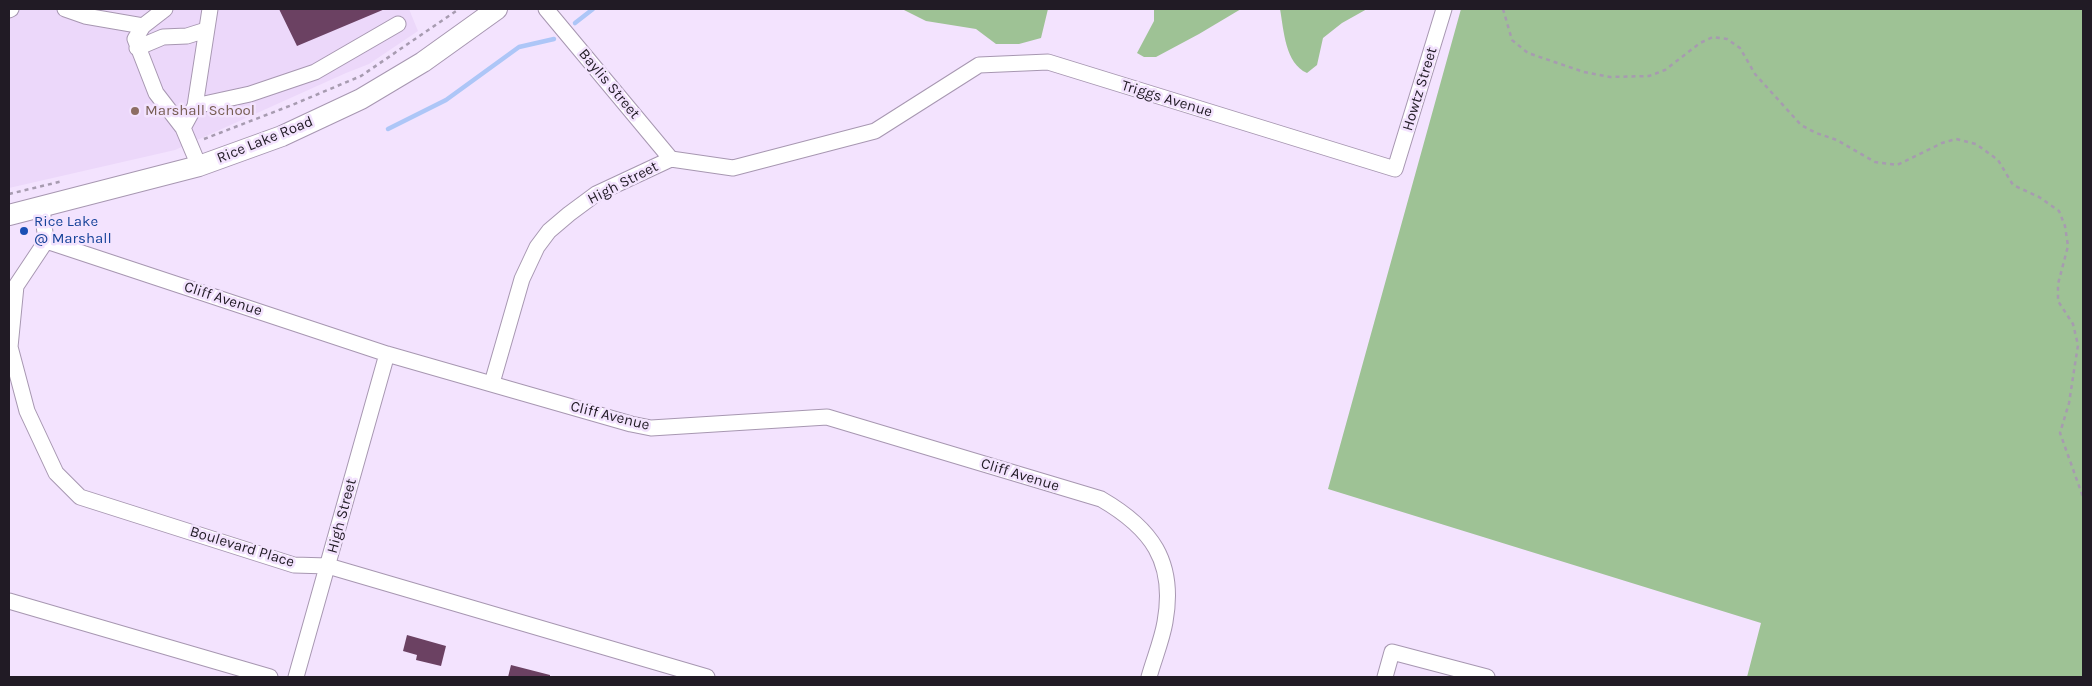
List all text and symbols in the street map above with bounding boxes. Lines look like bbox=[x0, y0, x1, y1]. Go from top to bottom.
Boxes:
street label: Baylis Street bbox=[575, 45, 643, 123]
street label: Howtz Street bbox=[1399, 45, 1441, 133]
street label: Triggs Avenue bbox=[1119, 77, 1215, 121]
place label: Marshall School bbox=[145, 102, 255, 120]
marker: Marshall School bbox=[129, 105, 141, 117]
street label: Rice Lake Road bbox=[214, 113, 316, 167]
street label: High Street bbox=[585, 158, 661, 208]
place label: Rice Lake @ Marshall bbox=[34, 213, 112, 248]
marker: Rice Lake @ Marshall bbox=[18, 225, 30, 237]
street label: Cliff Avenue bbox=[182, 278, 264, 320]
street label: Cliff Avenue bbox=[568, 397, 652, 435]
street label: Cliff Avenue bbox=[979, 455, 1061, 495]
street label: High Street bbox=[323, 477, 361, 555]
street label: Boulevard Place bbox=[188, 523, 296, 571]

